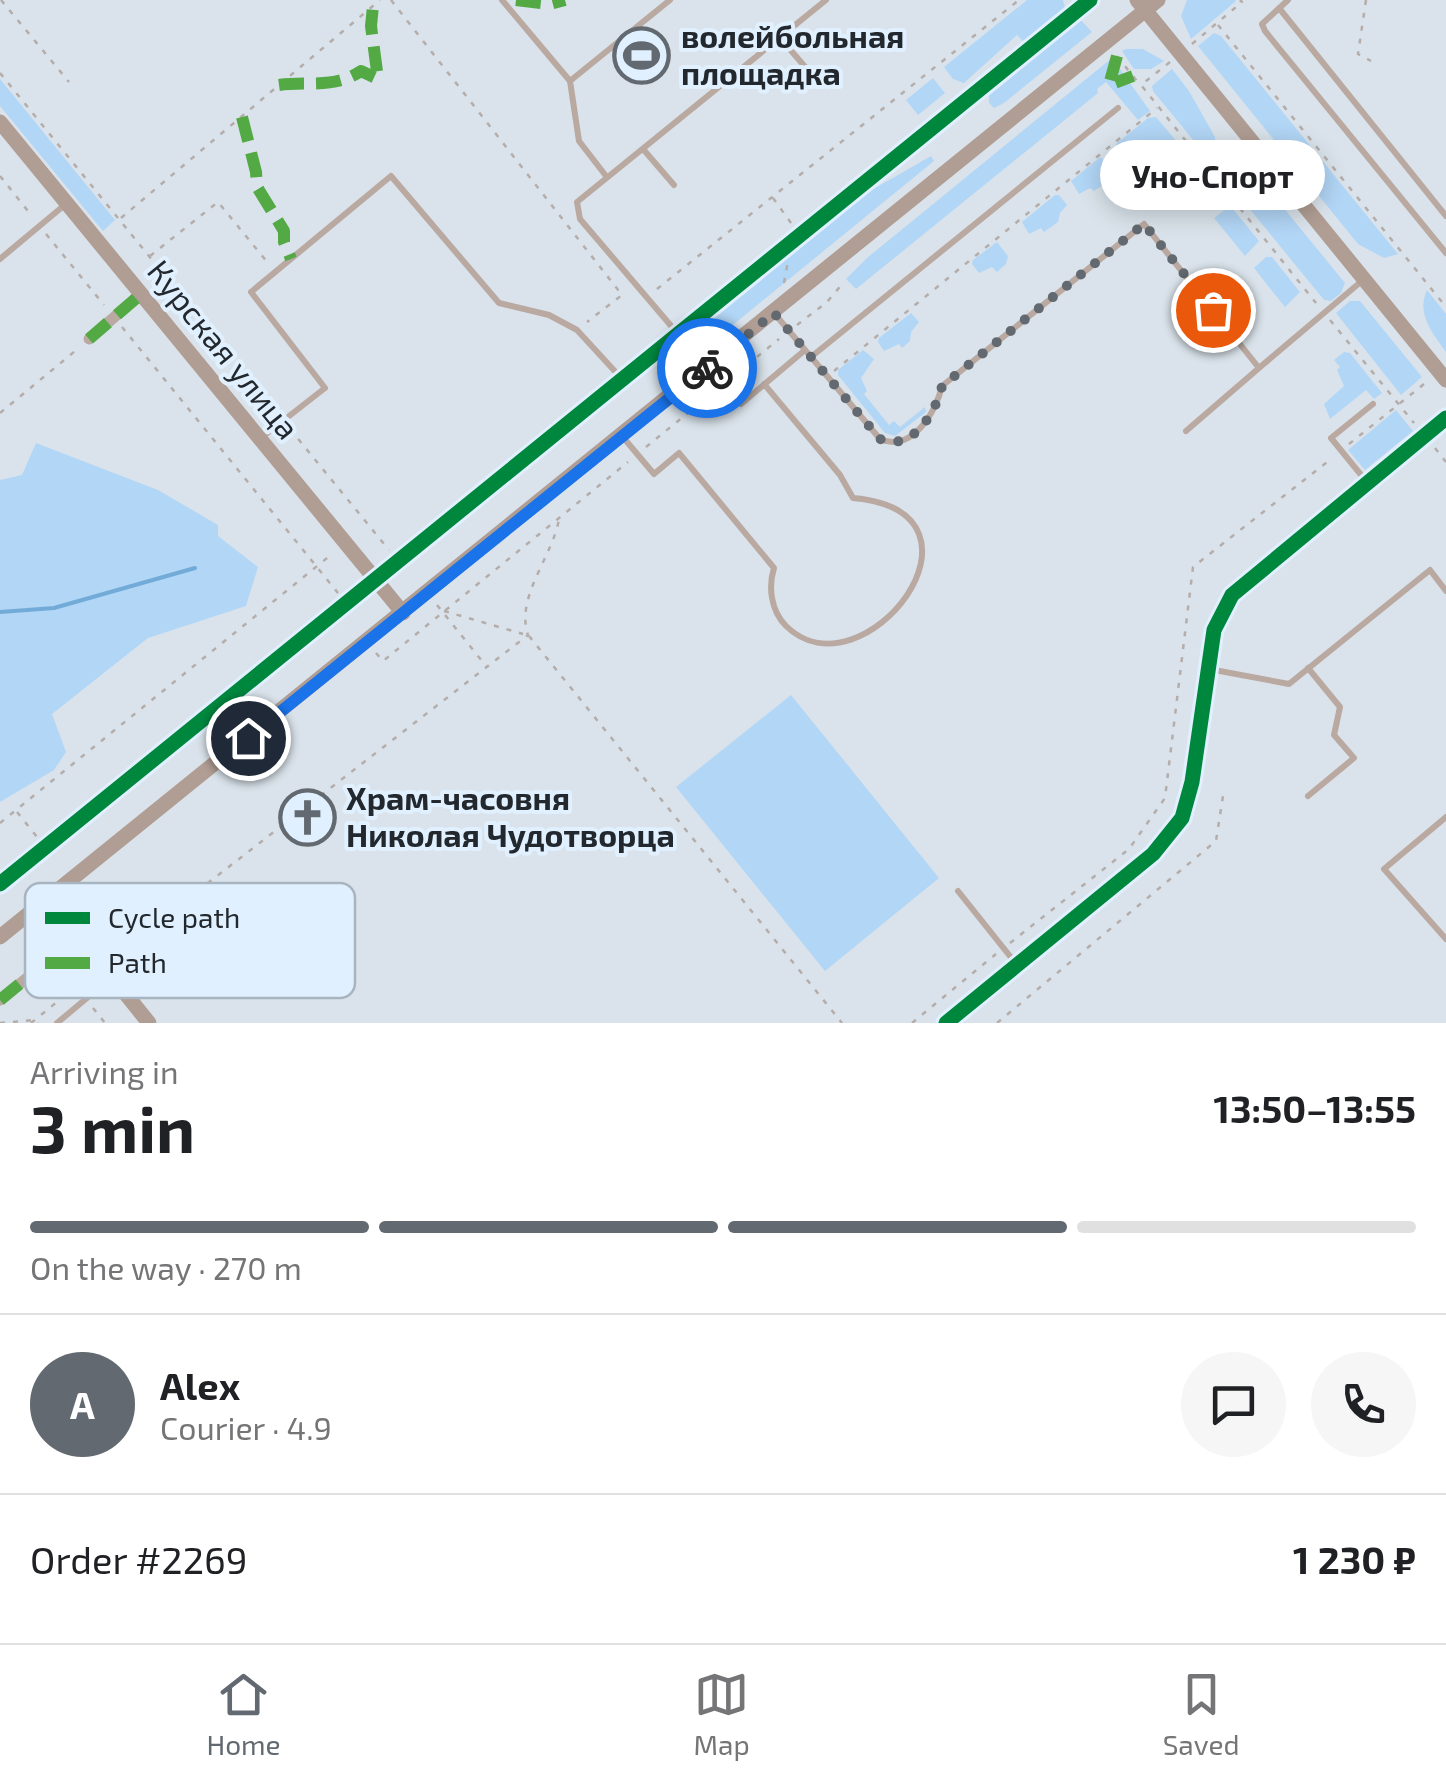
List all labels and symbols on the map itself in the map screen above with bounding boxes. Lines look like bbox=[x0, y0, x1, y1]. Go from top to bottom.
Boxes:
place label: волейбольная площадка bbox=[681, 16, 904, 91]
sports icon: волейбольная площадка bbox=[612, 25, 672, 85]
callout: Уно-Спорт bbox=[1100, 140, 1326, 210]
street label: Курская улица bbox=[140, 252, 308, 446]
pin bbox=[1171, 268, 1256, 353]
courier bbox=[657, 318, 757, 418]
pin bbox=[206, 696, 291, 781]
place label: Храм-часовня Николая Чудотворца bbox=[346, 778, 675, 854]
church icon: Храм-часовня Николая Чудотворца bbox=[277, 787, 337, 847]
legend bbox=[25, 883, 355, 998]
text: Cycle path bbox=[108, 900, 240, 934]
text: Path bbox=[108, 945, 167, 979]

